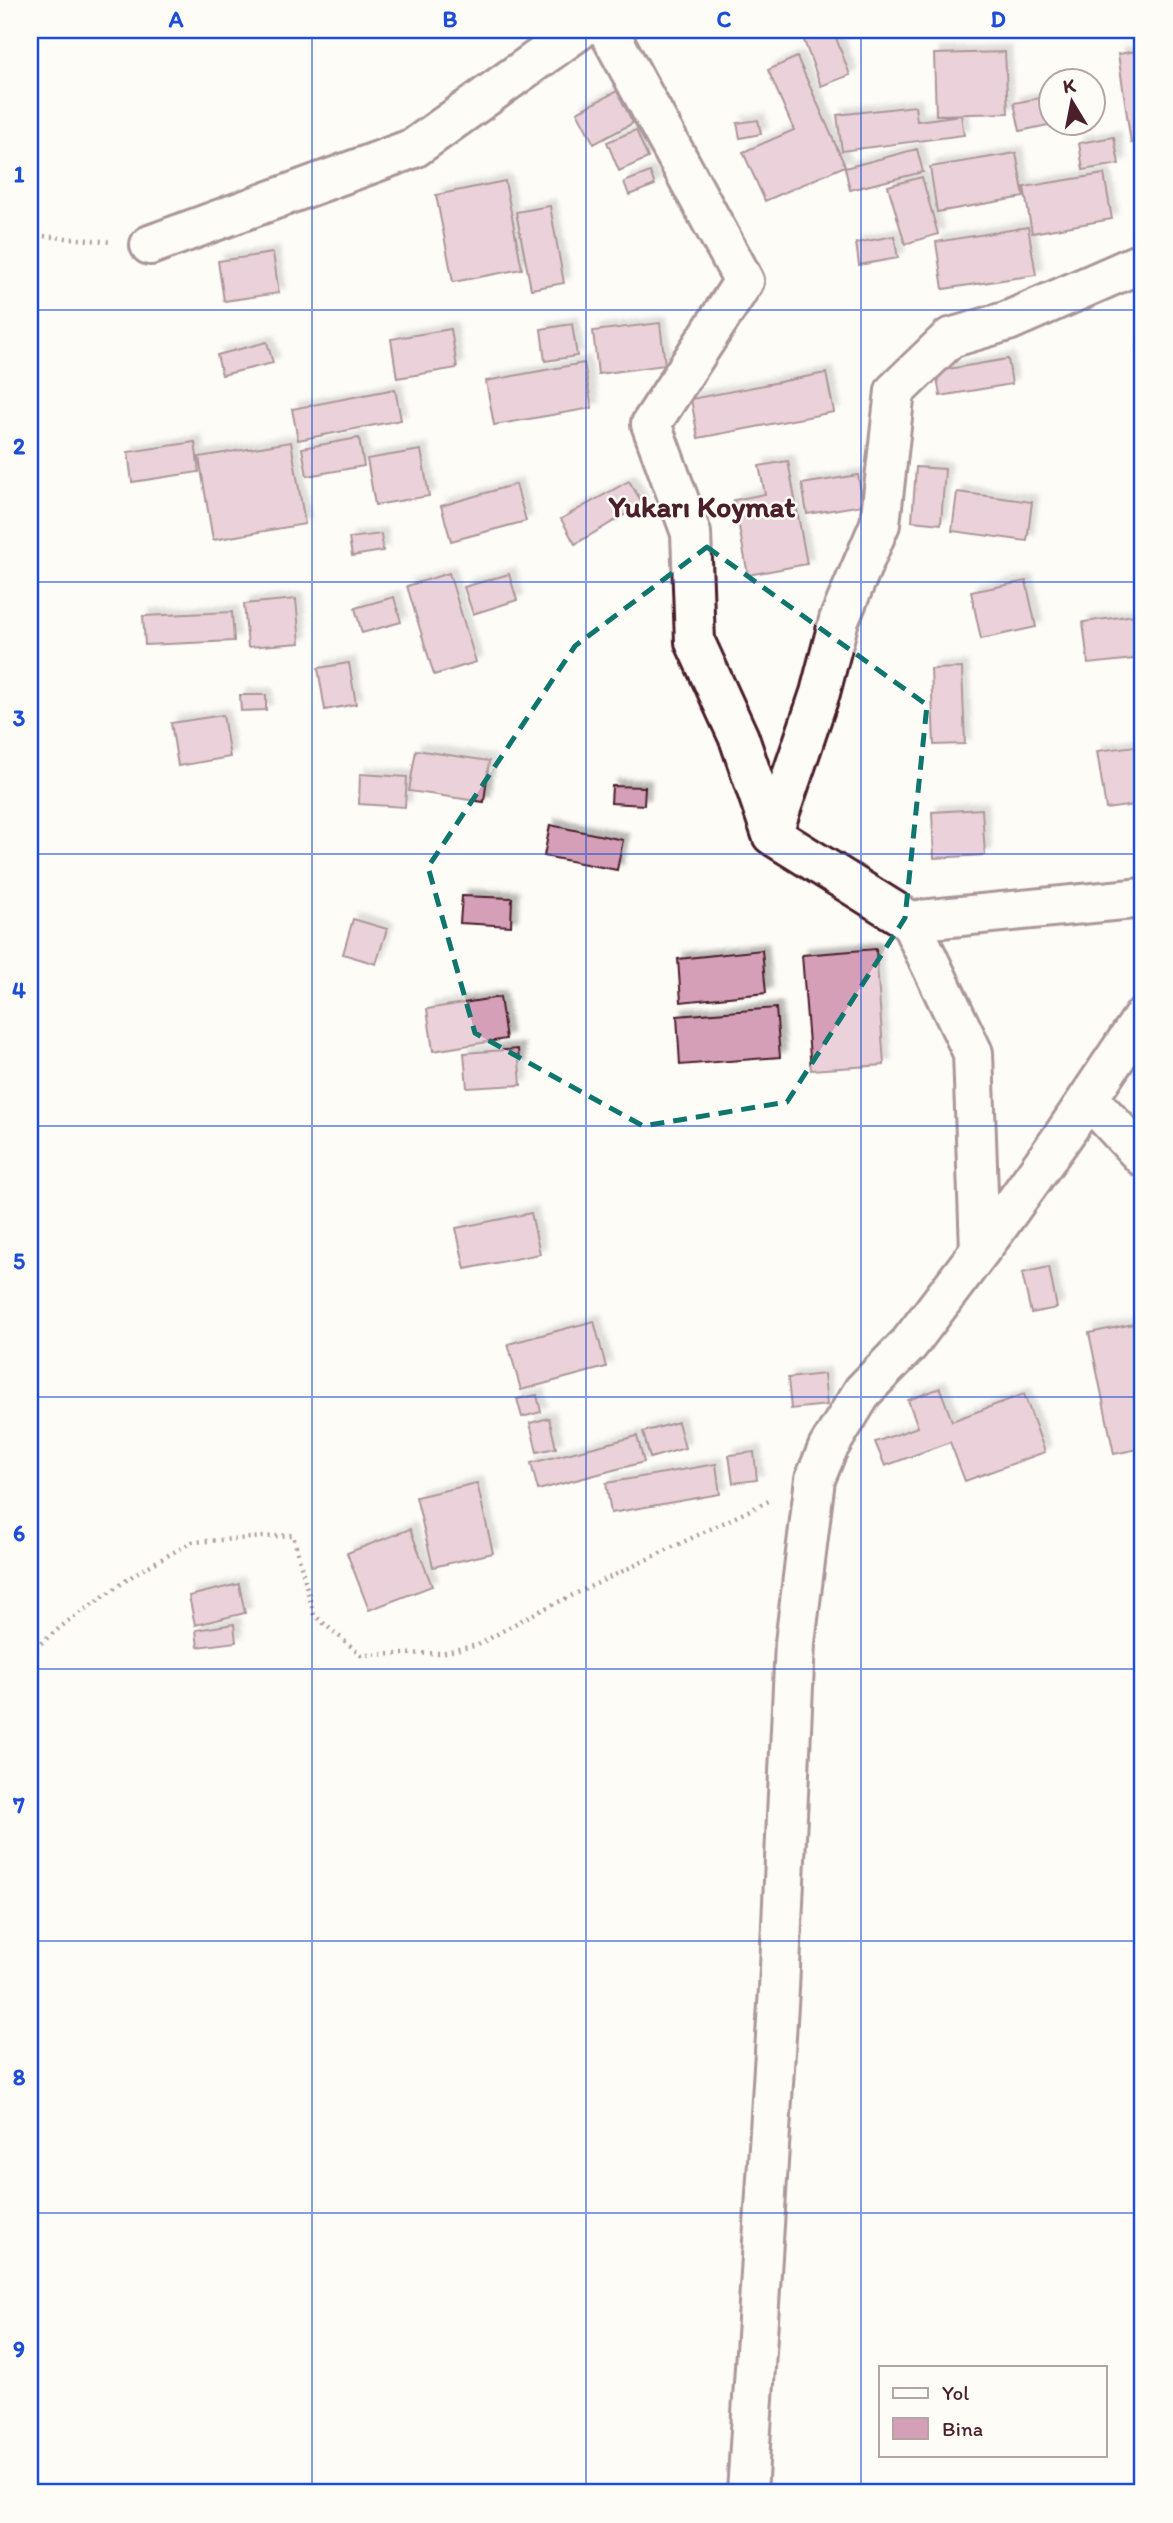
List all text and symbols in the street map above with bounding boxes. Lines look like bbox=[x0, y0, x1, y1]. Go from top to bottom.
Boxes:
text: A bbox=[168, 5, 184, 33]
text: B bbox=[443, 5, 458, 33]
text: C bbox=[717, 5, 732, 33]
text: D bbox=[990, 5, 1006, 33]
north arrow bbox=[1036, 66, 1106, 136]
text: K bbox=[1061, 73, 1078, 98]
text: 1 bbox=[14, 160, 25, 188]
text: 2 bbox=[13, 432, 26, 460]
district label: Yukarı Koymat bbox=[607, 488, 796, 525]
text: 3 bbox=[13, 704, 26, 732]
text: 4 bbox=[12, 976, 26, 1004]
text: 5 bbox=[13, 1247, 25, 1275]
text: 6 bbox=[13, 1519, 25, 1547]
text: 7 bbox=[12, 1791, 25, 1819]
text: 8 bbox=[13, 2063, 26, 2091]
text: 9 bbox=[13, 2335, 25, 2363]
legend bbox=[879, 2366, 1106, 2456]
text: Yol bbox=[942, 2380, 969, 2405]
text: Bina bbox=[942, 2416, 983, 2441]

